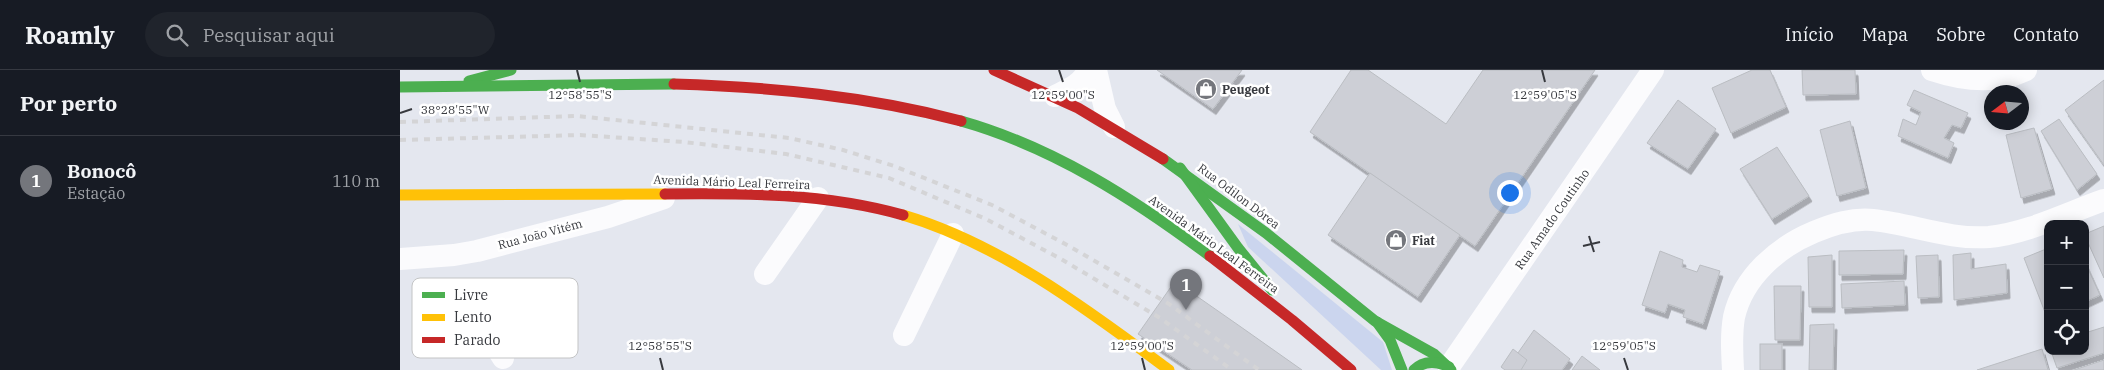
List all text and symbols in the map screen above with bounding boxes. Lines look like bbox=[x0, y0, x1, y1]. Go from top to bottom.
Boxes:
search box bbox=[145, 12, 495, 57]
text: Roamly bbox=[25, 19, 115, 51]
icon: search bbox=[163, 21, 191, 49]
text: Pesquisar aqui bbox=[203, 23, 335, 47]
text: Início bbox=[1785, 23, 1834, 46]
text: Mapa bbox=[1862, 23, 1908, 46]
text: Sobre bbox=[1936, 23, 1985, 46]
text: Contato bbox=[2013, 23, 2079, 46]
shop icon: Peugeot bbox=[1194, 77, 1218, 101]
place label: Peugeot bbox=[1222, 82, 1270, 97]
north arrow bbox=[1984, 85, 2029, 130]
text: 12°58'55"S bbox=[548, 87, 612, 102]
text: 12°59'00"S bbox=[1031, 87, 1095, 102]
text: 12°59'05"S bbox=[1513, 87, 1577, 102]
text: Por perto bbox=[20, 89, 117, 117]
text: 38°28'55"W bbox=[421, 102, 490, 117]
text: Bonocô bbox=[67, 159, 136, 183]
street label: Rua Odilon Dórea bbox=[1195, 160, 1283, 232]
street label: Rua Amado Coutinho bbox=[1512, 166, 1593, 272]
text: 1 bbox=[31, 171, 41, 191]
text: 110 m bbox=[332, 171, 380, 191]
street label: Avenida Mário Leal Ferreira bbox=[653, 172, 811, 192]
your location bbox=[1497, 180, 1523, 206]
text: Estação bbox=[67, 183, 125, 203]
street label: Avenida Mário Leal Ferreira bbox=[1146, 192, 1282, 297]
street label: Rua João Vitém bbox=[496, 215, 584, 252]
map controls bbox=[2044, 220, 2089, 355]
button: + bbox=[2044, 220, 2089, 265]
shop icon: Fiat bbox=[1384, 228, 1408, 252]
place label: Fiat bbox=[1412, 233, 1435, 248]
button: − bbox=[2044, 265, 2089, 310]
pin: 1 bbox=[1170, 269, 1202, 310]
legend bbox=[412, 278, 578, 358]
text: Livre bbox=[454, 286, 488, 304]
text: Lento bbox=[454, 308, 492, 326]
button: locate bbox=[2044, 310, 2089, 355]
text: Parado bbox=[454, 331, 501, 349]
text: 12°58'55"S bbox=[628, 338, 692, 353]
text: 12°59'00"S bbox=[1110, 338, 1174, 353]
text: 12°59'05"S bbox=[1592, 338, 1656, 353]

